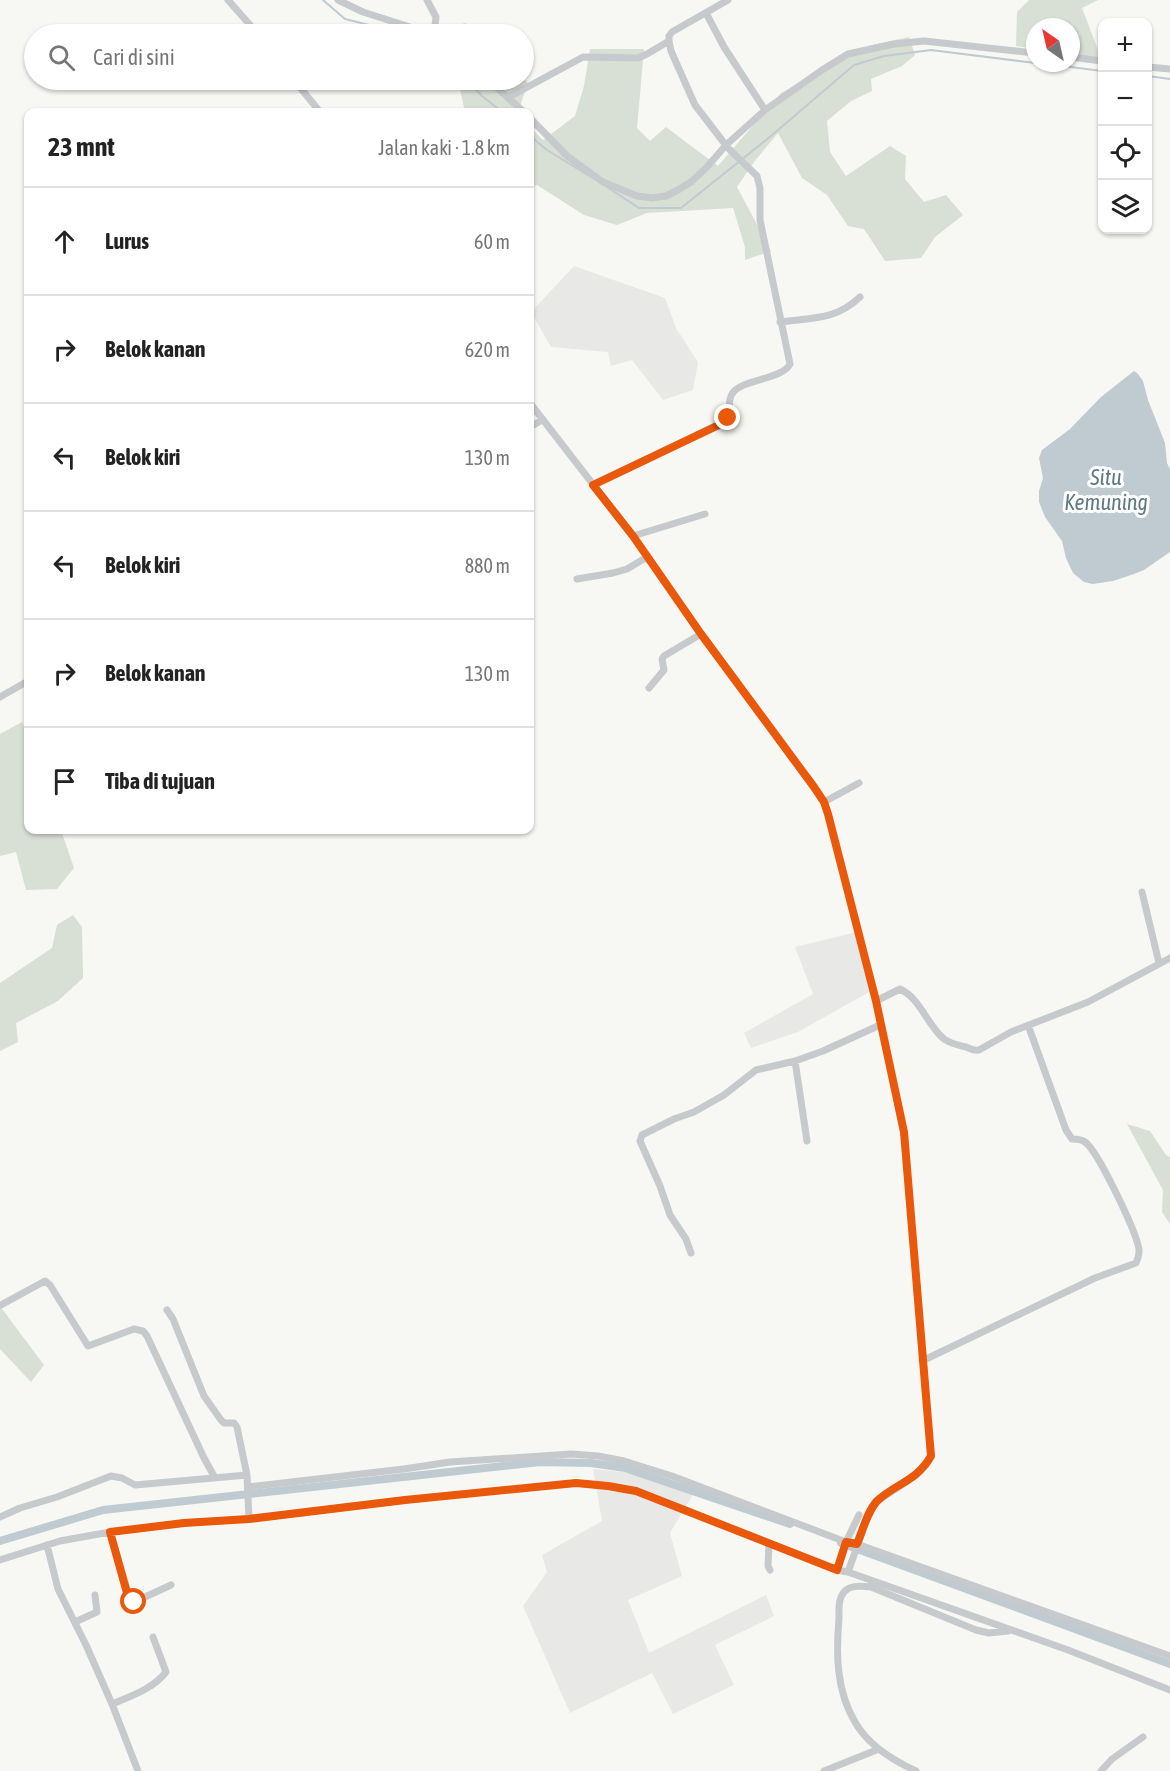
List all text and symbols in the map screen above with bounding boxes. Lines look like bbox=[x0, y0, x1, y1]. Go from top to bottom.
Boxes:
north arrow bbox=[1026, 18, 1080, 72]
map controls bbox=[1098, 18, 1152, 234]
button: + bbox=[1098, 18, 1152, 72]
search box bbox=[24, 24, 534, 90]
icon: search bbox=[45, 41, 78, 74]
text: Cari di sini bbox=[93, 44, 175, 70]
button: − bbox=[1098, 72, 1152, 126]
button: locate bbox=[1098, 126, 1152, 180]
text: 23 mnt bbox=[48, 132, 115, 162]
text: Jalan kaki · 1.8 km bbox=[378, 136, 510, 159]
button: layers bbox=[1098, 180, 1152, 234]
icon: ahead bbox=[48, 225, 81, 258]
text: Lurus bbox=[105, 228, 149, 254]
text: 60 m bbox=[474, 230, 510, 253]
icon: right bbox=[48, 333, 81, 366]
text: Belok kanan bbox=[105, 336, 206, 362]
text: 620 m bbox=[465, 338, 510, 361]
route end bbox=[714, 404, 740, 430]
icon: left bbox=[48, 441, 81, 474]
text: Belok kiri bbox=[105, 444, 180, 470]
text: 130 m bbox=[465, 446, 510, 469]
water label: Situ Kemuning bbox=[1064, 464, 1148, 515]
icon: left bbox=[48, 549, 81, 582]
text: Belok kiri bbox=[105, 552, 180, 578]
text: 880 m bbox=[465, 554, 510, 577]
icon: right bbox=[48, 657, 81, 690]
text: Belok kanan bbox=[105, 660, 206, 686]
text: 130 m bbox=[465, 662, 510, 685]
icon: arrive bbox=[48, 765, 81, 798]
text: Tiba di tujuan bbox=[105, 768, 215, 794]
route start bbox=[120, 1588, 146, 1614]

